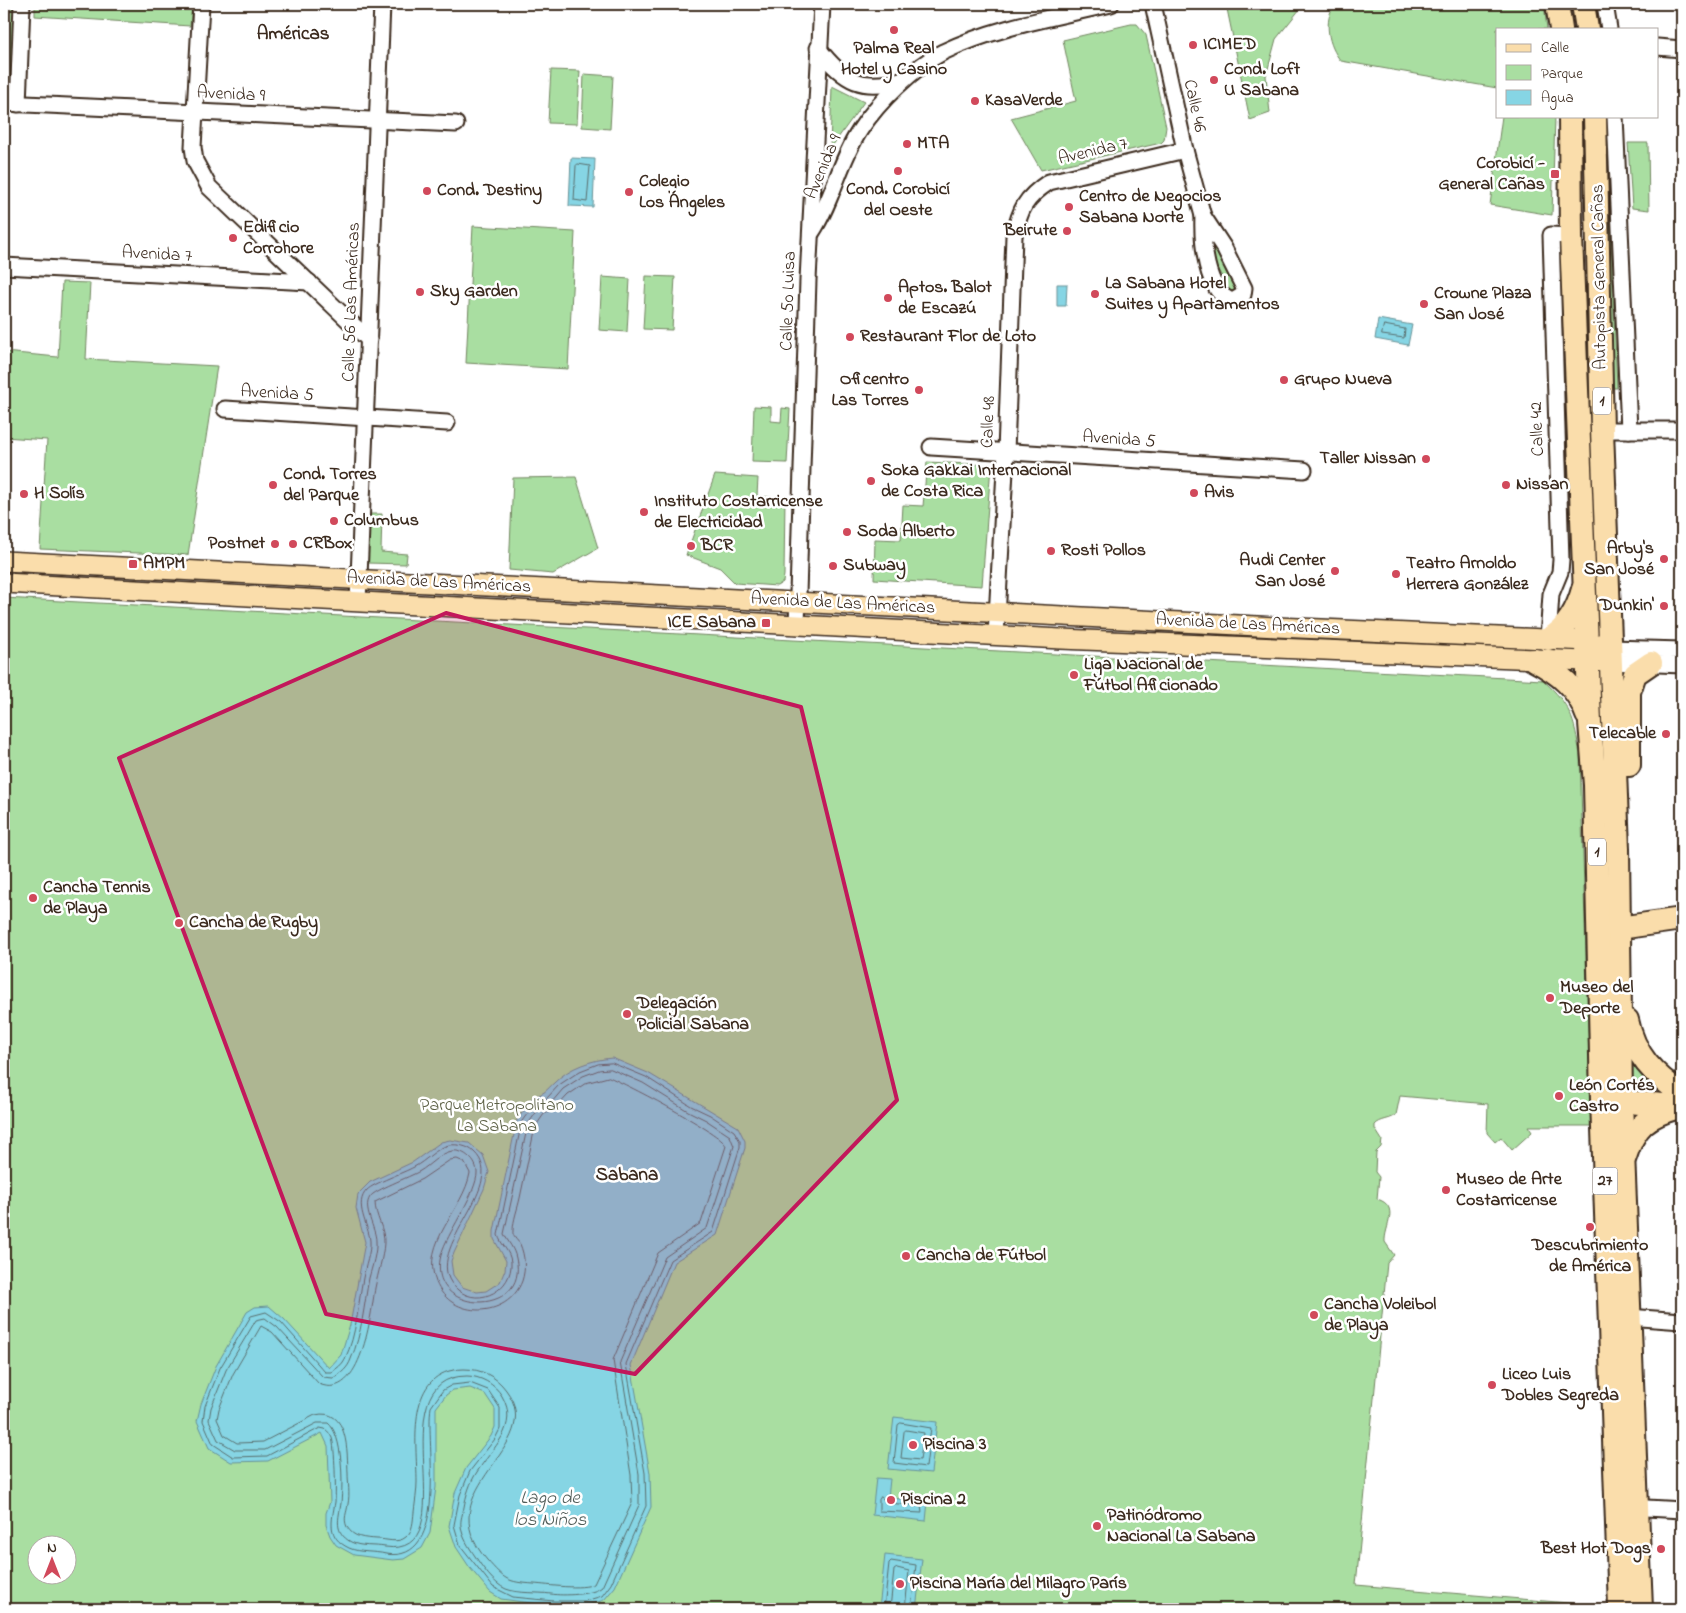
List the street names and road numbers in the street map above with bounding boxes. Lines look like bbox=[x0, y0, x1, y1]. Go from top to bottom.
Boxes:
street label: Calle 46 bbox=[1176, 77, 1212, 135]
street label: Avenida 9 bbox=[196, 80, 266, 110]
street label: Avenida 9 bbox=[799, 130, 850, 204]
street label: Avenida 7 bbox=[1056, 131, 1131, 173]
street label: Autopista General Cañas bbox=[1585, 184, 1615, 370]
street label: Calle 56 Las Américas bbox=[336, 222, 368, 382]
street label: Avenida 7 bbox=[121, 240, 193, 270]
street label: Calle 50 Luisa bbox=[774, 251, 804, 351]
street label: Avenida 5 bbox=[240, 379, 314, 409]
road number: 1 bbox=[1593, 388, 1611, 414]
street label: Calle 48 bbox=[975, 395, 1003, 449]
street label: Calle 42 bbox=[1524, 401, 1552, 457]
street label: Avenida 5 bbox=[1081, 424, 1157, 456]
street label: Avenida de Las Américas bbox=[346, 565, 532, 601]
street label: Avenida de Las Américas bbox=[750, 586, 936, 622]
street label: Avenida de Las Américas bbox=[1155, 607, 1341, 643]
road number: 1 bbox=[1588, 839, 1606, 866]
road number: 27 bbox=[1592, 1168, 1618, 1194]

